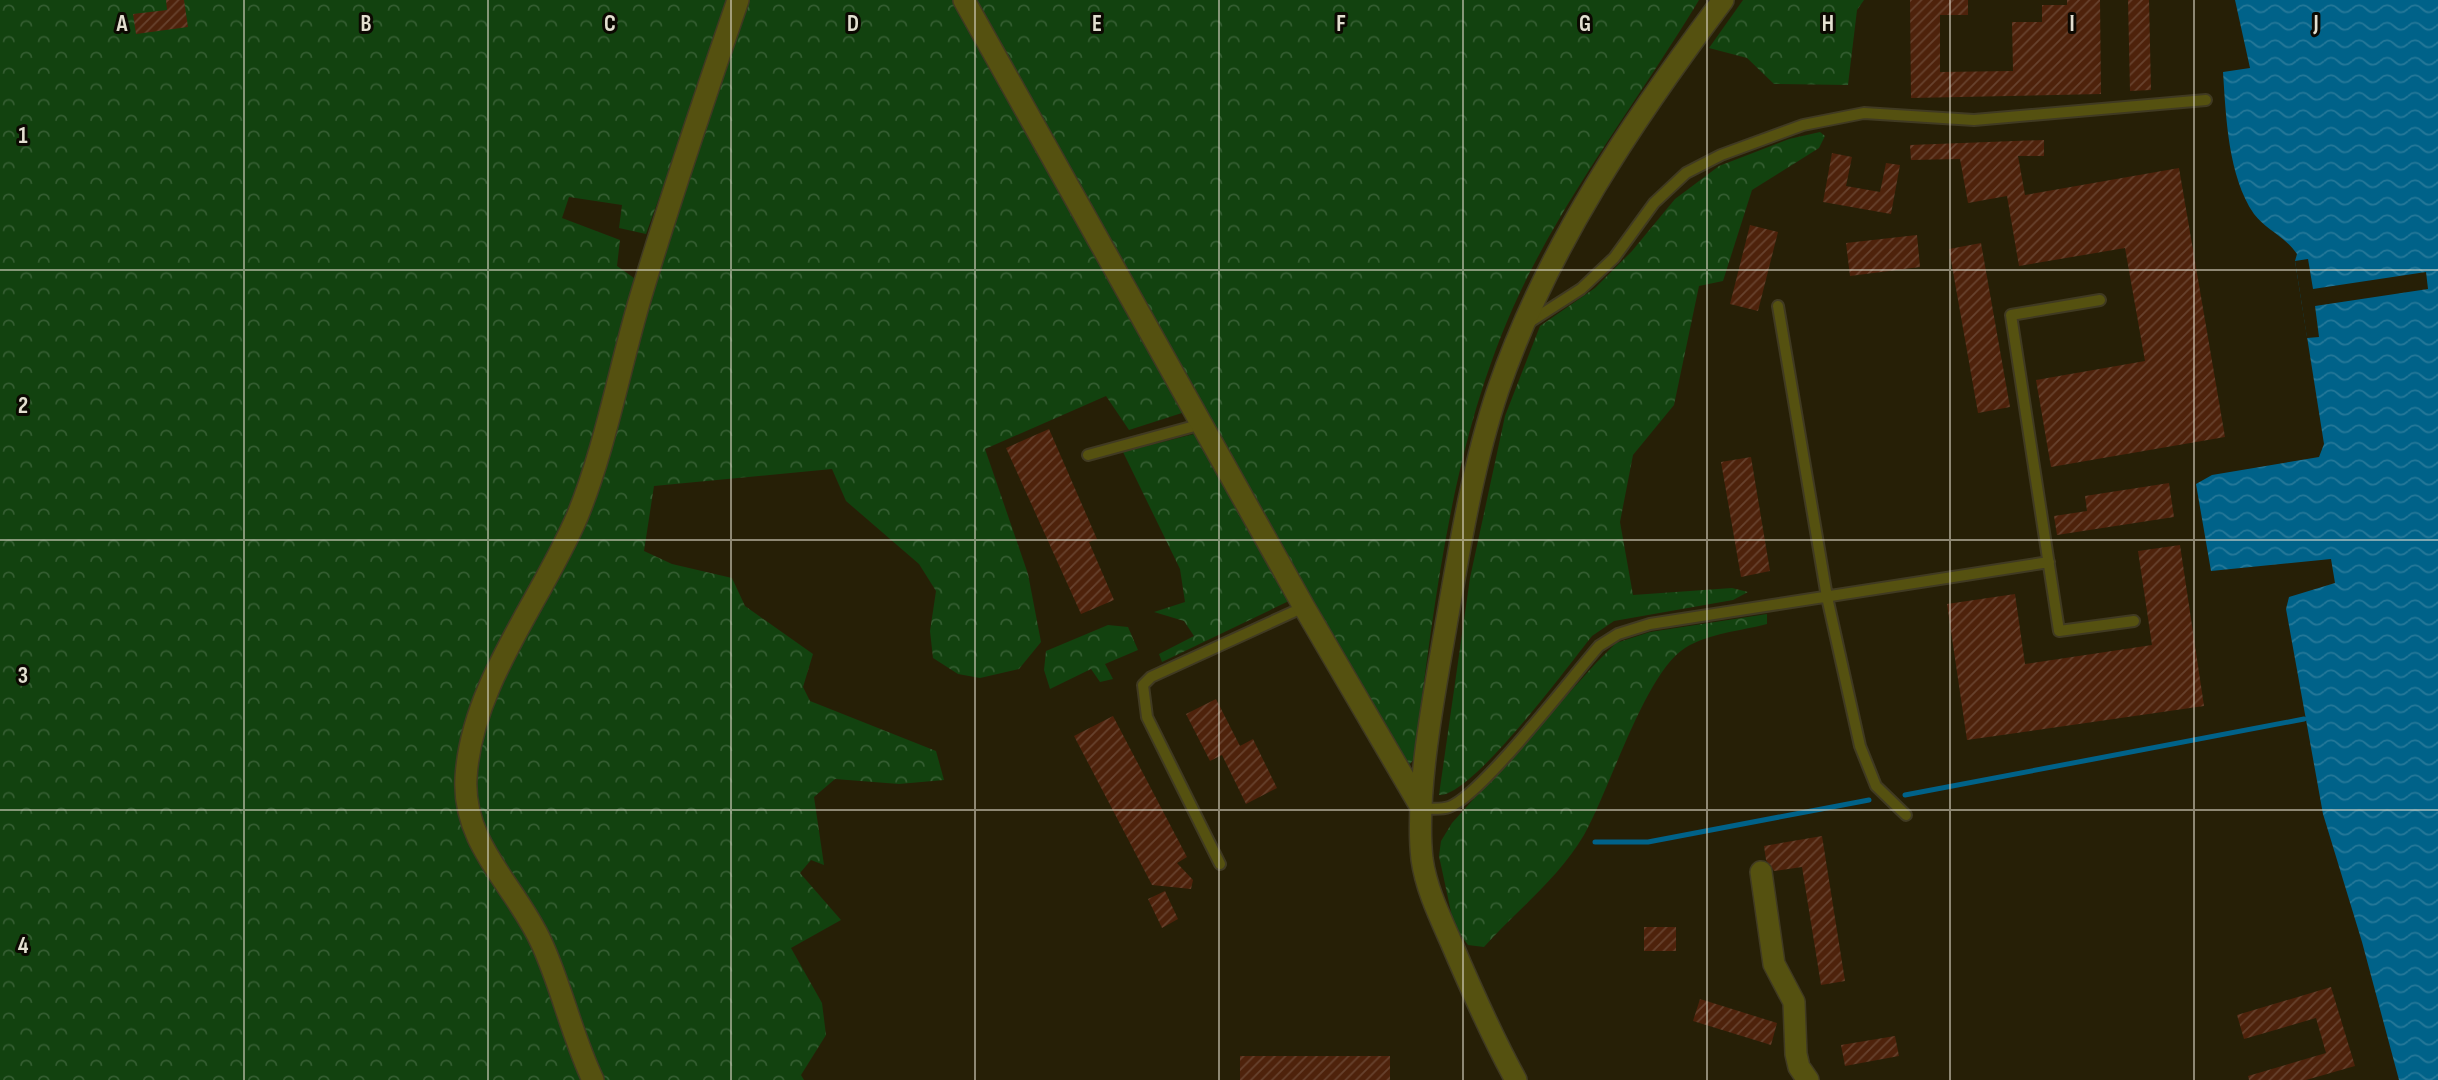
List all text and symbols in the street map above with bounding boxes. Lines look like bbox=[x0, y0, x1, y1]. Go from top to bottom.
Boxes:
text: A bbox=[116, 10, 129, 38]
text: B bbox=[361, 10, 372, 38]
text: C bbox=[604, 10, 616, 38]
text: D bbox=[847, 10, 859, 38]
text: E bbox=[1092, 10, 1102, 38]
text: F bbox=[1336, 10, 1346, 38]
text: G bbox=[1579, 10, 1591, 38]
text: H bbox=[1822, 10, 1834, 38]
text: I bbox=[2069, 10, 2075, 38]
text: J bbox=[2312, 10, 2319, 38]
text: 1 bbox=[18, 122, 28, 150]
text: 2 bbox=[18, 392, 28, 420]
text: 3 bbox=[18, 662, 28, 690]
text: 4 bbox=[18, 932, 29, 960]

